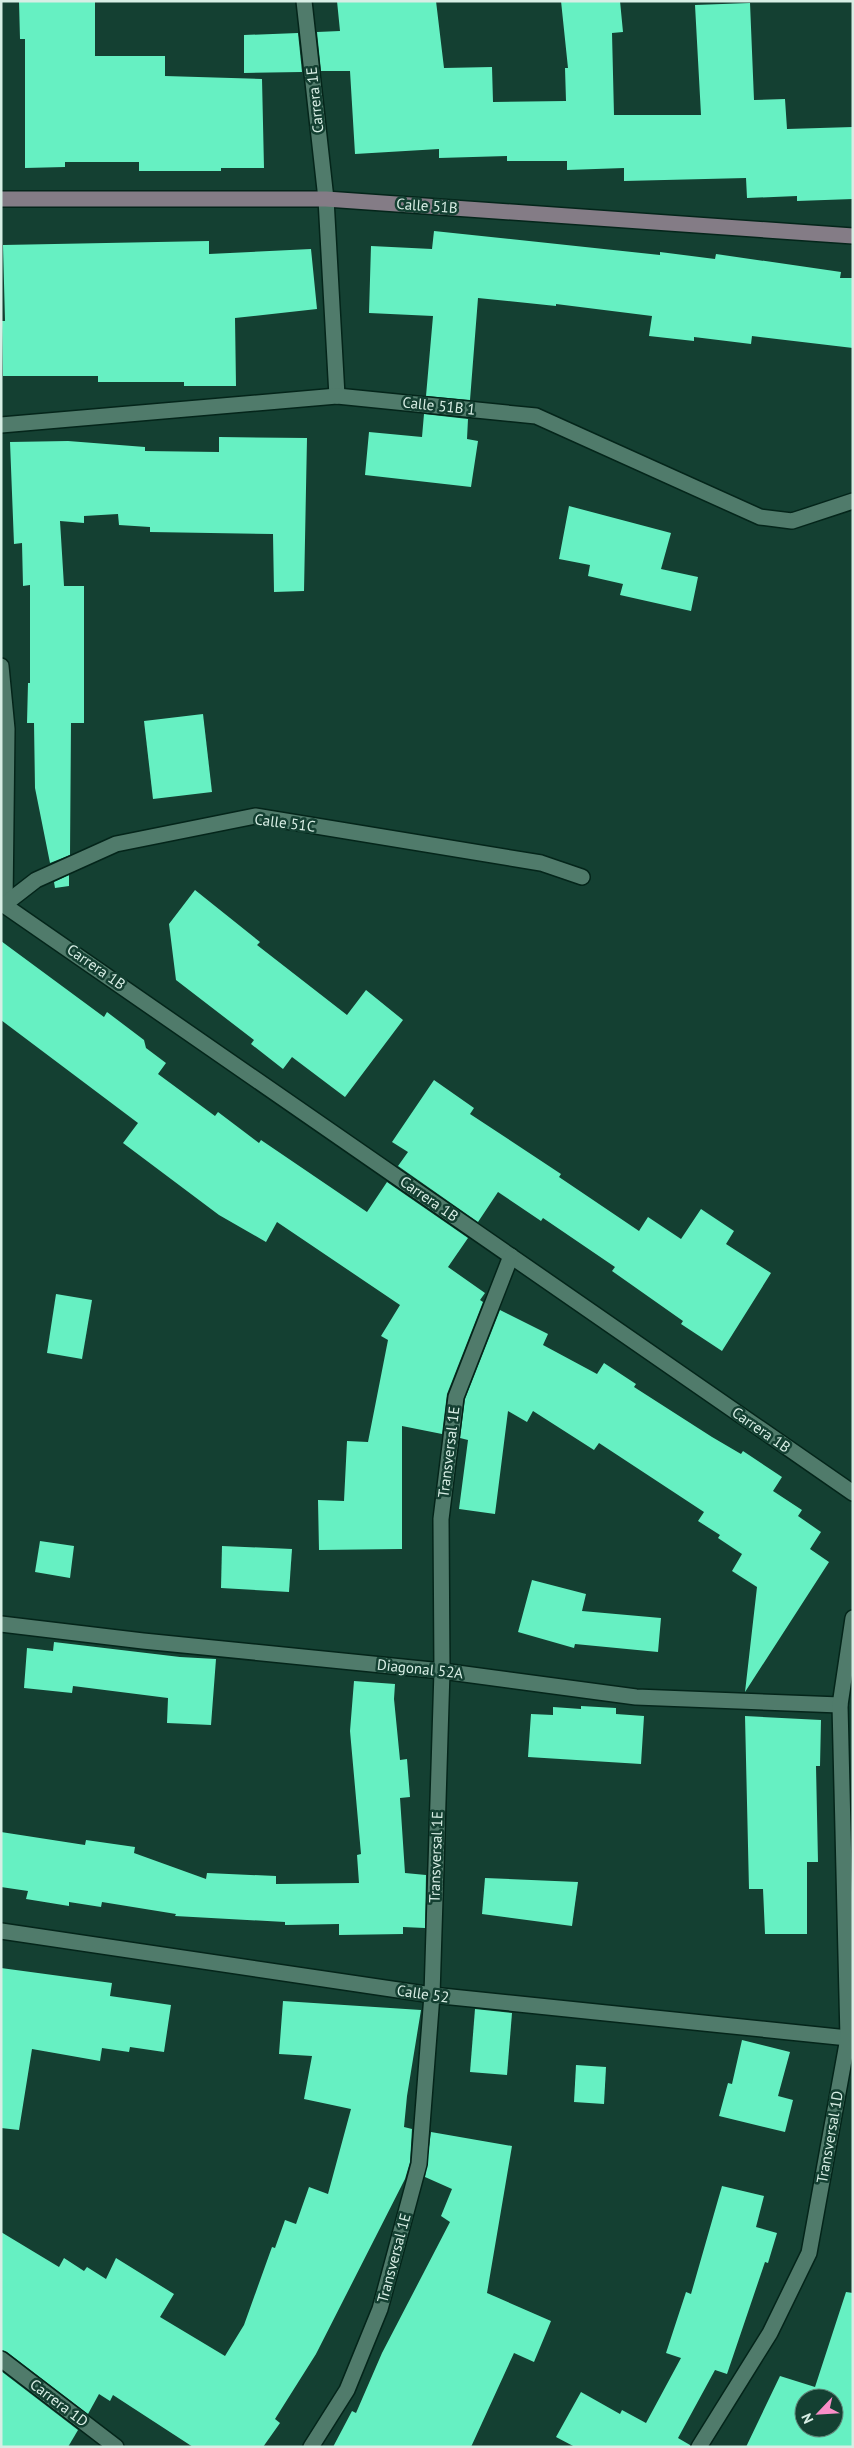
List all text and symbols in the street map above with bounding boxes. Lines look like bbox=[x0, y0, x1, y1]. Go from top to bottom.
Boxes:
street label: Carrera 1E bbox=[302, 66, 327, 134]
street label: Calle 51B bbox=[396, 194, 458, 217]
street label: Calle 51B 1 bbox=[402, 392, 477, 419]
street label: Calle 51C bbox=[254, 809, 317, 836]
street label: Carrera 1B bbox=[63, 940, 129, 994]
street label: Carrera 1B bbox=[396, 1172, 462, 1226]
street label: Carrera 1B bbox=[728, 1403, 794, 1457]
street label: Transversal 1E bbox=[433, 1405, 464, 1499]
street label: Diagonal 52A bbox=[376, 1655, 464, 1682]
street label: Transversal 1E bbox=[424, 1811, 447, 1903]
street label: Calle 52 bbox=[396, 1980, 450, 2007]
street label: Transversal 1D bbox=[812, 2089, 847, 2185]
street label: Transversal 1E bbox=[372, 2211, 415, 2305]
street label: Carrera 1D bbox=[26, 2375, 92, 2431]
north arrow bbox=[794, 2388, 844, 2438]
text: N bbox=[797, 2411, 817, 2426]

